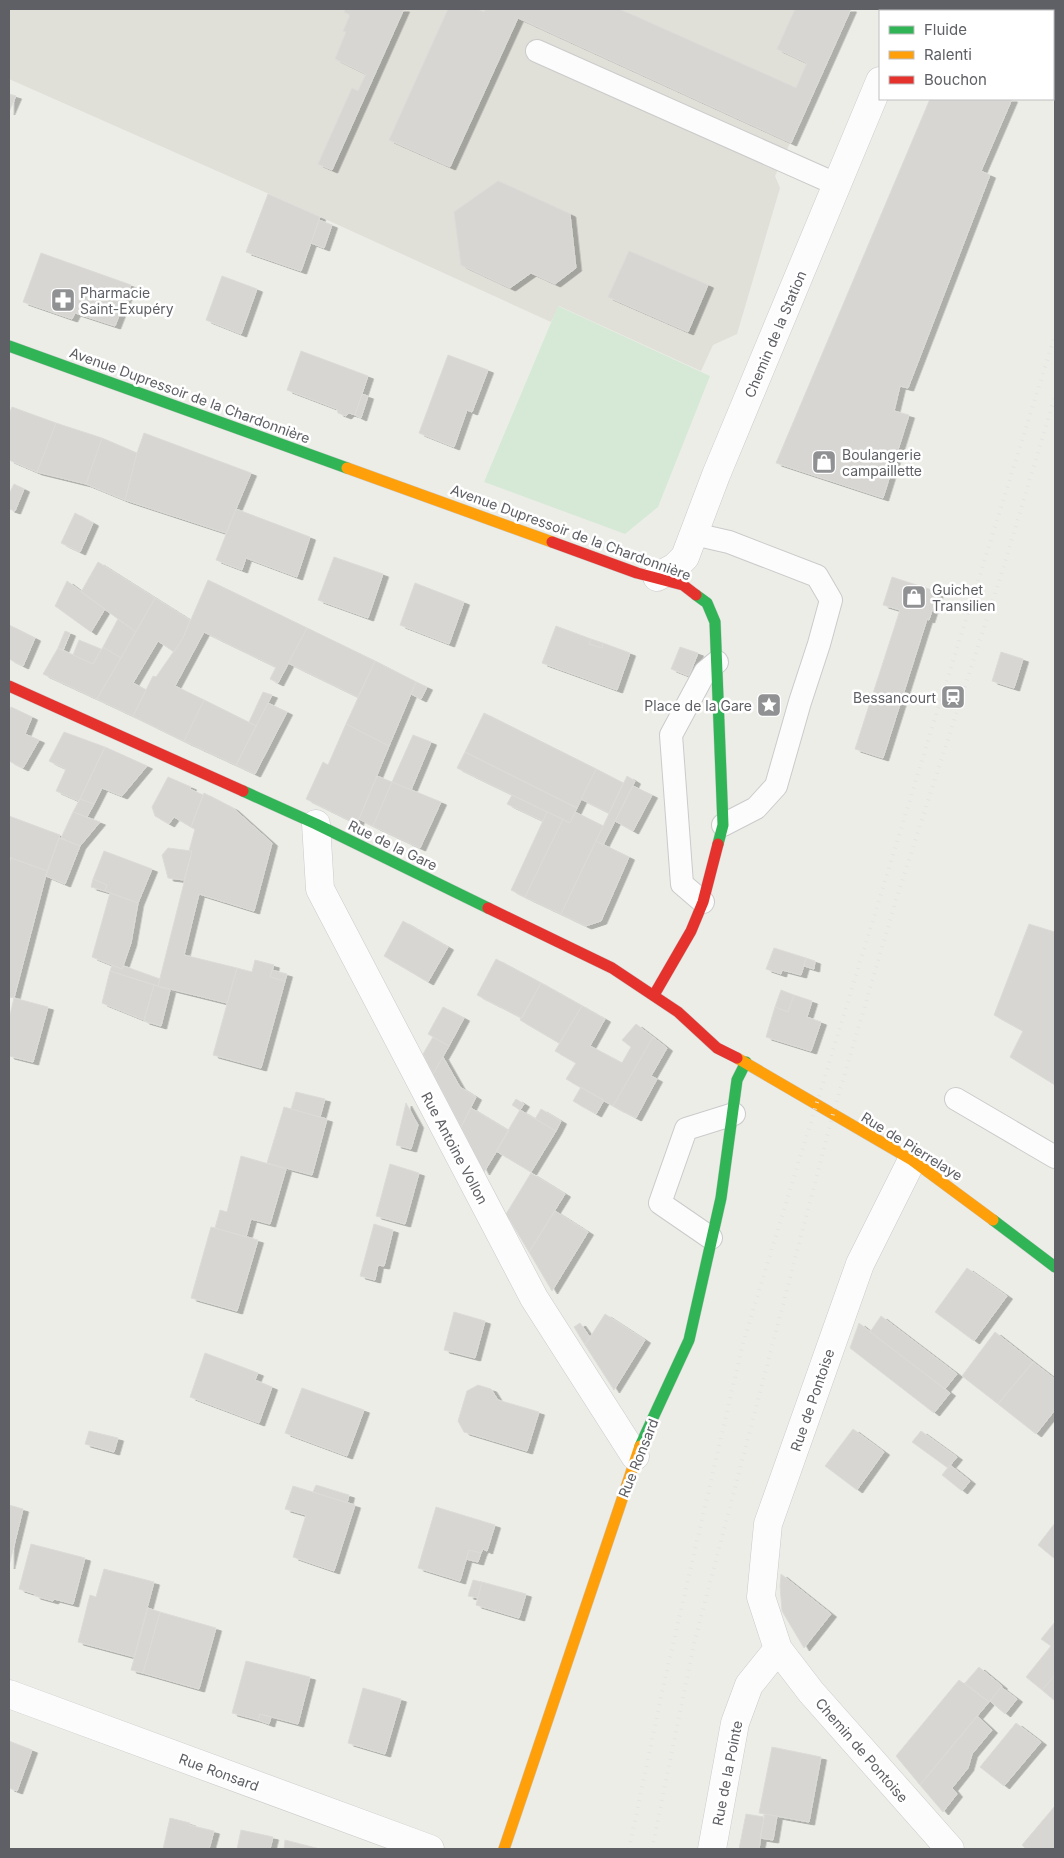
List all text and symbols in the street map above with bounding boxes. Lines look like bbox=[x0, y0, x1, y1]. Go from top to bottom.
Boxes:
legend bbox=[879, 10, 1054, 100]
text: Fluide bbox=[924, 20, 967, 39]
text: Ralenti bbox=[924, 45, 972, 64]
text: Bouchon bbox=[924, 70, 987, 89]
street label: Chemin de la Station bbox=[741, 268, 809, 400]
place label: Pharmacie Saint-Exupéry bbox=[80, 284, 174, 317]
pharmacy icon: Pharmacie Saint-Exupéry bbox=[50, 287, 76, 313]
street label: Avenue Dupressoir de la Chardonnière bbox=[67, 343, 313, 447]
place label: Boulangerie campaillette bbox=[842, 446, 922, 479]
shop icon: Boulangerie campaillette bbox=[811, 449, 837, 475]
street label: Avenue Dupressoir de la Chardonnière bbox=[448, 480, 694, 584]
place label: Guichet Transilien bbox=[932, 581, 996, 614]
shop icon: Guichet Transilien bbox=[901, 584, 927, 610]
station icon: Bessancourt bbox=[940, 684, 966, 710]
place label: Bessancourt bbox=[853, 689, 936, 706]
place icon: Place de la Gare bbox=[756, 692, 782, 718]
place label: Place de la Gare bbox=[644, 697, 752, 714]
street label: Rue de la Gare bbox=[346, 816, 440, 874]
street label: Rue Antoine Vollon bbox=[418, 1089, 492, 1207]
street label: Rue de Pierrelaye bbox=[858, 1108, 966, 1184]
street label: Rue de Pontoise bbox=[786, 1346, 838, 1454]
street label: Rue Ronsard bbox=[614, 1416, 662, 1500]
street label: Chemin de Pontoise bbox=[812, 1694, 912, 1806]
street label: Rue de la Pointe bbox=[708, 1719, 746, 1827]
street label: Rue Ronsard bbox=[177, 1750, 261, 1794]

